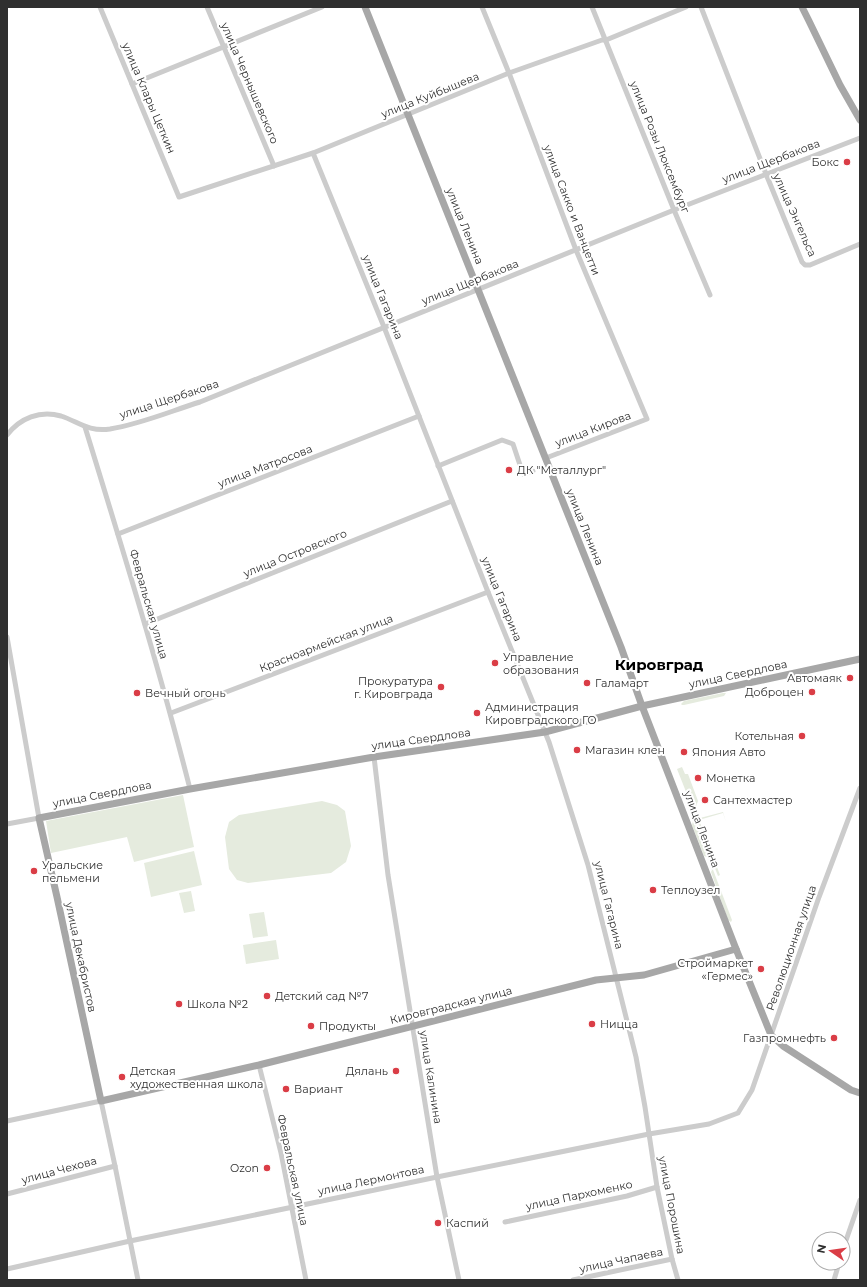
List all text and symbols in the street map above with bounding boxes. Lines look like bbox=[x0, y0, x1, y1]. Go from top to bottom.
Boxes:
street label: улица Чернышевского bbox=[218, 19, 282, 146]
street label: улица Клары Цеткин bbox=[119, 39, 179, 156]
street label: улица Куйбышева bbox=[378, 69, 481, 121]
street label: улица Розы Люксембург bbox=[627, 78, 693, 216]
street label: улица Щербакова bbox=[719, 136, 822, 186]
street label: улица Сакко и Ванцетти bbox=[540, 142, 603, 277]
place label: Бокс bbox=[812, 155, 839, 169]
marker: Бокс bbox=[842, 157, 852, 167]
street label: улица Энгельса bbox=[770, 170, 820, 259]
street label: улица Ленина bbox=[443, 185, 487, 266]
street label: улица Гагарина bbox=[359, 252, 406, 341]
street label: улица Щербакова bbox=[418, 256, 521, 308]
street label: улица Щербакова bbox=[117, 376, 220, 422]
street label: улица Кирова bbox=[552, 408, 633, 450]
street label: улица Матросова bbox=[215, 442, 314, 491]
place label: ДК "Металлург" bbox=[517, 463, 606, 477]
marker: ДК "Металлург" bbox=[504, 465, 514, 475]
street label: улица Ленина bbox=[563, 486, 607, 567]
street label: улица Островского bbox=[240, 526, 349, 581]
street label: Февральская улица bbox=[127, 548, 171, 660]
street label: улица Гагарина bbox=[478, 554, 525, 643]
street label: Красноармейская улица bbox=[257, 611, 395, 675]
place label: Управление образования bbox=[503, 650, 579, 677]
district label: Кировград bbox=[615, 655, 704, 674]
street label: улица Свердлова bbox=[687, 657, 789, 691]
marker: Управление образования bbox=[490, 658, 500, 668]
place label: Автомаяк bbox=[787, 671, 843, 685]
marker: Автомаяк bbox=[845, 673, 855, 683]
place label: Прокуратура г. Кировграда bbox=[354, 674, 433, 701]
place label: Галамарт bbox=[595, 676, 649, 690]
marker: Галамарт bbox=[582, 678, 592, 688]
marker: Прокуратура г. Кировграда bbox=[436, 682, 446, 692]
place label: Доброцен bbox=[745, 685, 804, 699]
place label: Вечный огонь bbox=[145, 686, 226, 700]
marker: Доброцен bbox=[807, 687, 817, 697]
marker: Вечный огонь bbox=[132, 688, 142, 698]
place label: Администрация Кировградского ГО bbox=[485, 700, 597, 727]
marker: Администрация Кировградского ГО bbox=[472, 708, 482, 718]
street label: улица Свердлова bbox=[369, 725, 472, 753]
place label: Котельная bbox=[735, 729, 794, 743]
marker: Котельная bbox=[797, 731, 807, 741]
place label: Магазин клен bbox=[585, 743, 665, 757]
marker: Магазин клен bbox=[572, 745, 582, 755]
place label: Япония Авто bbox=[692, 745, 766, 759]
marker: Япония Авто bbox=[679, 747, 689, 757]
place label: Монетка bbox=[706, 771, 755, 785]
marker: Монетка bbox=[693, 773, 703, 783]
street label: улица Свердлова bbox=[50, 778, 153, 811]
street label: улица Ленина bbox=[681, 788, 723, 870]
place label: Сантехмастер bbox=[713, 793, 792, 807]
marker: Сантехмастер bbox=[700, 795, 710, 805]
place label: Уральские пельмени bbox=[42, 858, 103, 885]
street label: улица Гагарина bbox=[591, 859, 627, 950]
marker: Уральские пельмени bbox=[29, 866, 39, 876]
place label: Теплоузел bbox=[661, 883, 721, 897]
street label: Революционная улица bbox=[763, 883, 819, 1013]
marker: Теплоузел bbox=[648, 885, 658, 895]
street label: улица Декабристов bbox=[62, 900, 100, 1013]
place label: Строймаркет «Гермес» bbox=[677, 956, 754, 983]
marker: Строймаркет «Гермес» bbox=[756, 964, 766, 974]
street label: Кировградская улица bbox=[388, 983, 514, 1027]
place label: Детский сад №7 bbox=[275, 989, 368, 1003]
marker: Детский сад №7 bbox=[262, 991, 272, 1001]
place label: Школа №2 bbox=[187, 997, 248, 1011]
marker: Школа №2 bbox=[174, 999, 184, 1009]
place label: Ницца bbox=[600, 1017, 638, 1031]
place label: Продукты bbox=[319, 1019, 376, 1033]
marker: Ницца bbox=[587, 1019, 597, 1029]
marker: Продукты bbox=[306, 1021, 316, 1031]
street label: улица Калинина bbox=[417, 1028, 445, 1125]
place label: Газпромнефть bbox=[743, 1031, 826, 1045]
marker: Газпромнефть bbox=[829, 1033, 839, 1043]
place label: Детская художественная школа bbox=[130, 1064, 263, 1091]
place label: Дялань bbox=[346, 1064, 388, 1078]
marker: Дялань bbox=[391, 1066, 401, 1076]
marker: Детская художественная школа bbox=[117, 1072, 127, 1082]
place label: Вариант bbox=[294, 1082, 344, 1096]
marker: Вариант bbox=[281, 1084, 291, 1094]
street label: Февральская улица bbox=[274, 1113, 312, 1227]
street label: улица Чехова bbox=[19, 1153, 98, 1187]
street label: улица Порошина bbox=[655, 1154, 688, 1255]
place label: Ozon bbox=[230, 1161, 259, 1175]
street label: улица Лермонтова bbox=[316, 1162, 425, 1198]
marker: Ozon bbox=[262, 1163, 272, 1173]
street label: улица Пархоменко bbox=[523, 1177, 634, 1213]
place label: Каспий bbox=[446, 1216, 489, 1230]
marker: Каспий bbox=[433, 1218, 443, 1228]
north arrow bbox=[811, 1231, 851, 1271]
text: N bbox=[813, 1243, 829, 1255]
street label: улица Чапаева bbox=[577, 1244, 664, 1276]

